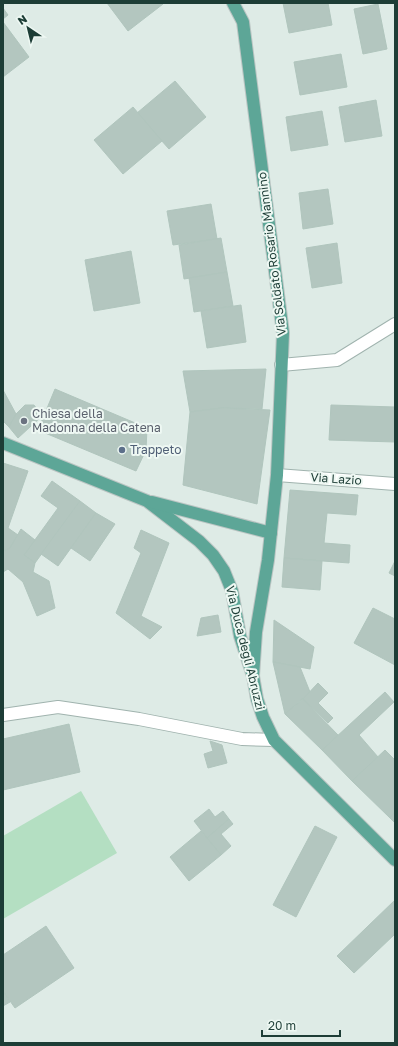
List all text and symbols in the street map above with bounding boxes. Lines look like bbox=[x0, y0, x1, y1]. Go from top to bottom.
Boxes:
north arrow bbox=[8, 8, 48, 48]
text: N bbox=[15, 12, 29, 27]
street label: Via Soldato Rosario Mannino bbox=[254, 171, 289, 337]
place label: Chiesa della Madonna della Catena bbox=[32, 406, 161, 435]
marker: Chiesa della Madonna della Catena bbox=[19, 416, 29, 426]
place label: Trappeto bbox=[130, 442, 181, 457]
marker: Trappeto bbox=[117, 445, 127, 455]
street label: Via Lazio bbox=[310, 469, 362, 488]
street label: Via Duca degli Abruzzi bbox=[223, 584, 268, 712]
scale bar bbox=[262, 1012, 340, 1038]
text: 20 m bbox=[268, 1018, 296, 1033]

